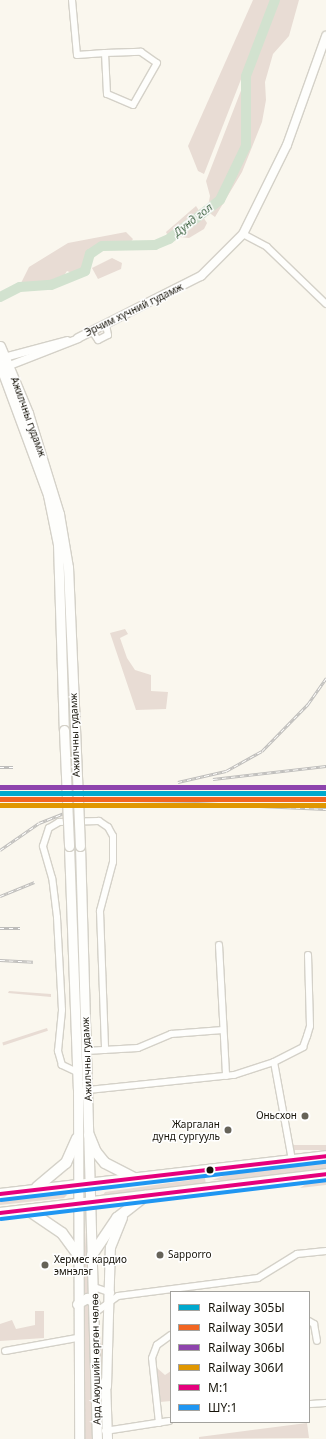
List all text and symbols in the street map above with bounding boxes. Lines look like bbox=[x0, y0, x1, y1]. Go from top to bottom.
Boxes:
water label: Дунд гол bbox=[171, 201, 215, 239]
street label: Эрчим хүчний гудамж bbox=[83, 281, 185, 339]
street label: Ажилчны гудамж bbox=[8, 375, 48, 459]
street label: Ажилчны гудамж bbox=[68, 693, 82, 777]
street label: Ажилчны гудамж bbox=[80, 1017, 94, 1101]
place label: Оньсхон bbox=[256, 1110, 297, 1122]
marker: Оньсхон bbox=[300, 1111, 310, 1121]
place label: Жаргалан дунд сургууль bbox=[153, 1118, 220, 1142]
marker: Жаргалан дунд сургууль bbox=[223, 1125, 233, 1135]
unlabelled marker bbox=[205, 1165, 215, 1175]
place label: Sapporro bbox=[168, 1249, 212, 1261]
marker: Sapporro bbox=[155, 1250, 165, 1260]
place label: Хермес кардио эмнэлэг bbox=[54, 1253, 127, 1276]
marker: Хермес кардио эмнэлэг bbox=[39, 1259, 51, 1271]
legend bbox=[170, 1291, 310, 1423]
street label: Ард Аюушийн өргөн чөлөө bbox=[89, 1293, 103, 1425]
text: Railway 305Ы bbox=[208, 1299, 285, 1316]
text: Railway 305И bbox=[208, 1319, 283, 1336]
text: Railway 306Ы bbox=[208, 1339, 285, 1356]
text: Railway 306И bbox=[208, 1359, 283, 1376]
text: М:1 bbox=[208, 1379, 229, 1396]
text: ШҮ:1 bbox=[208, 1399, 237, 1416]

